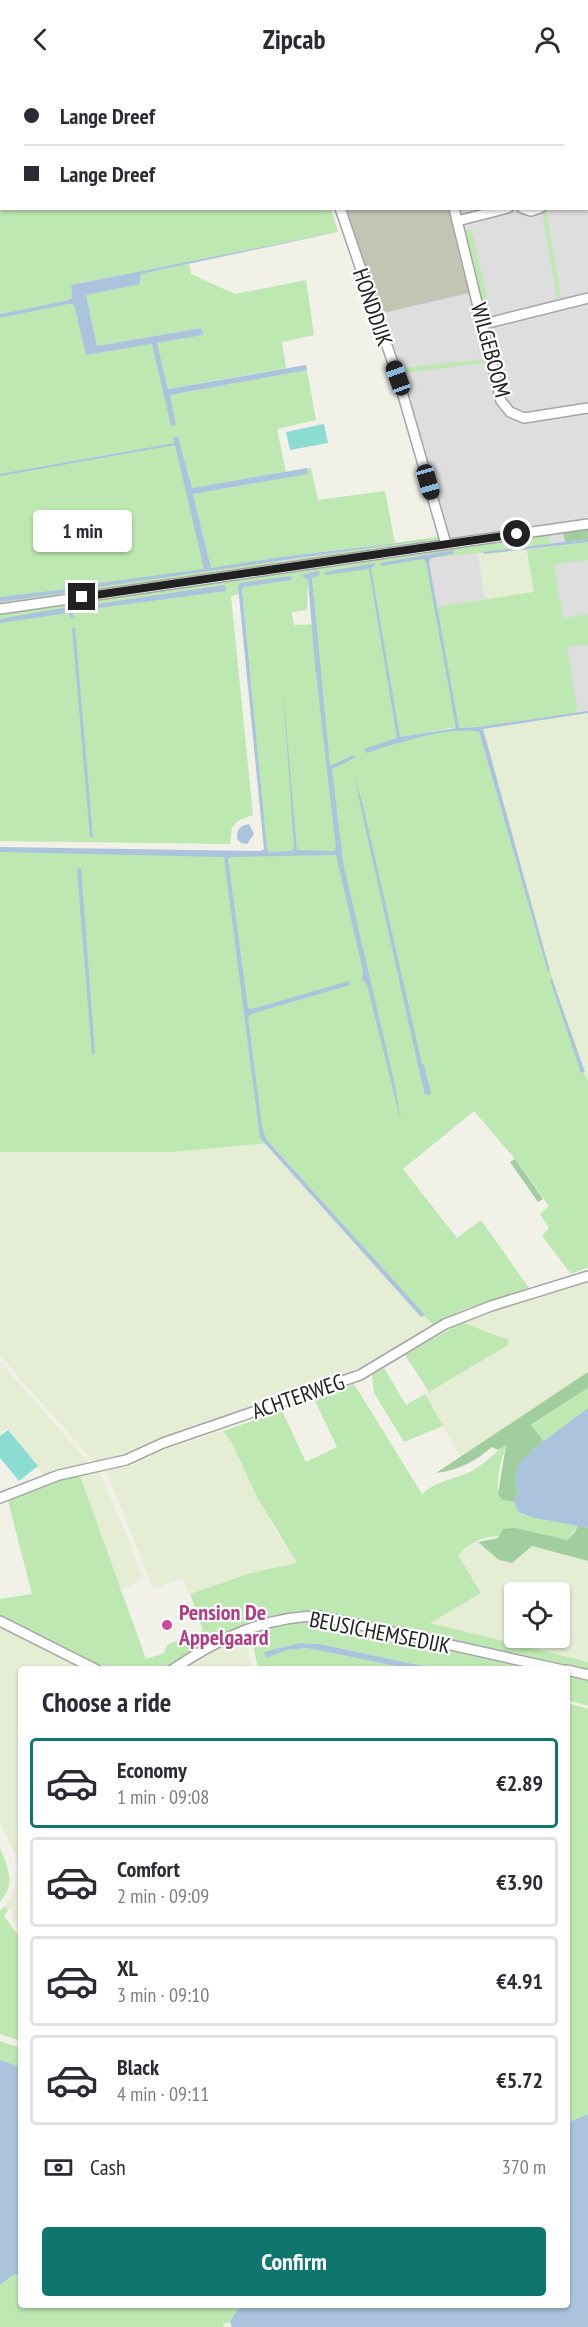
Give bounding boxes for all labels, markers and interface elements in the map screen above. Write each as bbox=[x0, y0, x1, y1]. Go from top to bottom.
text: Zipcab bbox=[263, 22, 325, 56]
icon: back bbox=[24, 23, 57, 56]
icon: person bbox=[531, 23, 564, 56]
text: Lange Dreef bbox=[60, 102, 155, 130]
text: Lange Dreef bbox=[60, 160, 155, 188]
street label: HONDDIJK bbox=[347, 265, 399, 350]
street label: WILGEBOOM bbox=[465, 300, 517, 400]
car bbox=[383, 358, 413, 398]
car bbox=[414, 462, 442, 502]
callout: 1 min bbox=[32, 510, 132, 552]
text: 1 min bbox=[62, 518, 103, 544]
route start bbox=[503, 520, 530, 547]
route end bbox=[68, 583, 95, 610]
street label: ACHTERWEG bbox=[248, 1367, 348, 1425]
map controls bbox=[504, 1582, 570, 1648]
button: locate bbox=[504, 1582, 570, 1648]
place label: Pension De Appelgaard bbox=[178, 1598, 269, 1651]
street label: BEUSICHEMSEDIJK bbox=[307, 1605, 453, 1659]
marker: Pension De Appelgaard bbox=[160, 1618, 174, 1632]
text: Choose a ride bbox=[42, 1685, 171, 1719]
icon: car bbox=[45, 1756, 99, 1810]
text: Economy bbox=[117, 1756, 187, 1784]
text: €2.89 bbox=[496, 1769, 543, 1797]
text: 1 min · 09:08 bbox=[117, 1784, 209, 1810]
icon: car bbox=[45, 1855, 99, 1909]
text: Comfort bbox=[117, 1855, 180, 1883]
text: €3.90 bbox=[496, 1868, 543, 1896]
text: 2 min · 09:09 bbox=[117, 1883, 209, 1909]
icon: car bbox=[45, 1954, 99, 2008]
text: XL bbox=[117, 1954, 138, 1982]
text: €4.91 bbox=[496, 1967, 543, 1995]
text: 3 min · 09:10 bbox=[117, 1982, 209, 2008]
icon: car bbox=[45, 2053, 99, 2107]
text: Black bbox=[117, 2053, 159, 2081]
text: €5.72 bbox=[496, 2066, 543, 2094]
text: 4 min · 09:11 bbox=[117, 2081, 209, 2107]
icon: cash bbox=[42, 2151, 75, 2184]
text: Cash bbox=[90, 2153, 126, 2181]
text: 370 m bbox=[502, 2154, 546, 2180]
button: Confirm bbox=[42, 2227, 546, 2296]

